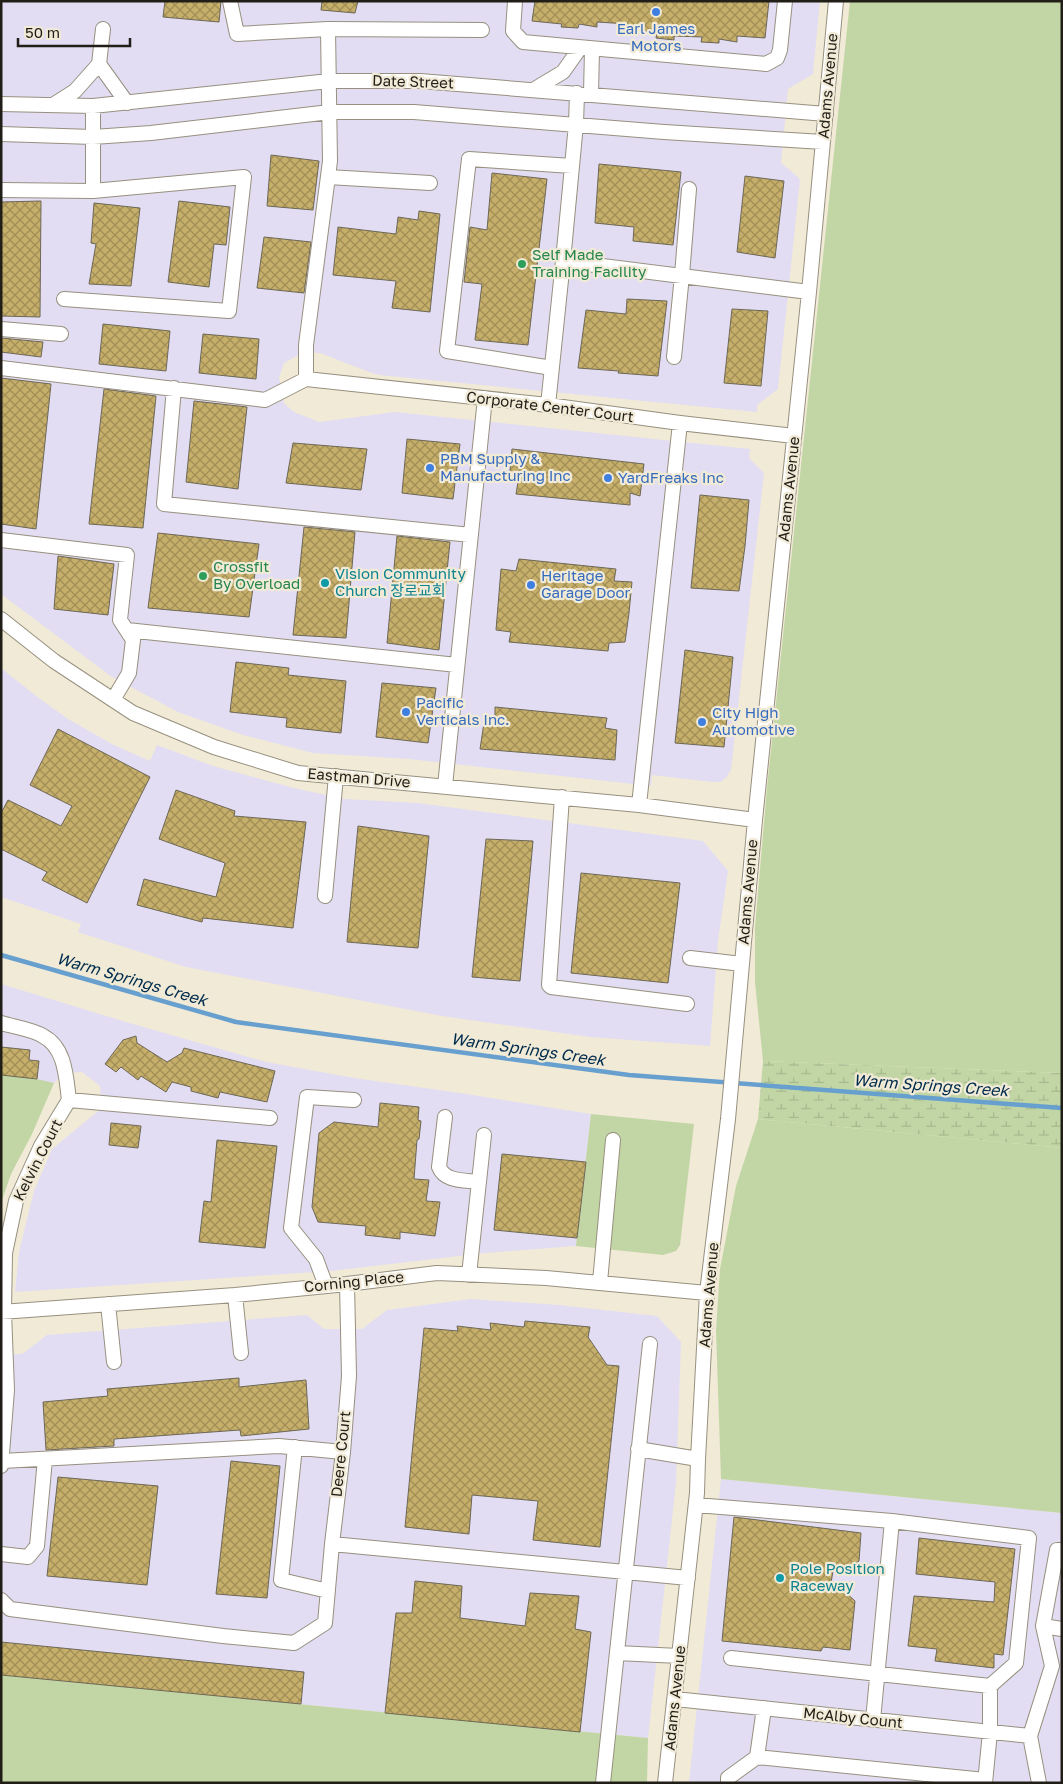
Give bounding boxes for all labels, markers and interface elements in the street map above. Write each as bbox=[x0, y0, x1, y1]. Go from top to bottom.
marker: Earl James Motors bbox=[650, 6, 662, 18]
scale bar bbox=[18, 15, 130, 47]
place label: Earl James Motors bbox=[617, 19, 695, 54]
text: 50 m bbox=[25, 23, 60, 41]
street label: Adams Avenue bbox=[813, 32, 841, 139]
street label: Date Street bbox=[372, 71, 454, 91]
place label: Self Made Training Facility bbox=[532, 245, 647, 280]
marker: Self Made Training Facility bbox=[516, 258, 528, 270]
street label: Corporate Center Court bbox=[465, 387, 635, 425]
street label: Adams Avenue bbox=[774, 435, 803, 542]
place label: PBM Supply & Manufacturing Inc bbox=[440, 449, 571, 484]
marker: PBM Supply & Manufacturing Inc bbox=[424, 462, 436, 474]
place label: YardFreaks Inc bbox=[618, 468, 724, 486]
marker: YardFreaks Inc bbox=[602, 472, 614, 484]
place label: Crossfit By Overload bbox=[213, 557, 300, 592]
place label: Vision Community Church 장로교회 bbox=[335, 564, 466, 599]
place label: Heritage Garage Door bbox=[541, 566, 630, 601]
marker: Crossfit By Overload bbox=[197, 570, 209, 582]
marker: Vision Community Church 장로교회 bbox=[319, 577, 331, 589]
marker: Heritage Garage Door bbox=[525, 579, 537, 591]
place label: Pacific Verticals Inc. bbox=[416, 693, 509, 728]
place label: City High Automotive bbox=[712, 703, 795, 738]
marker: Pacific Verticals Inc. bbox=[400, 706, 412, 718]
marker: City High Automotive bbox=[696, 716, 708, 728]
street label: Eastman Drive bbox=[307, 764, 412, 790]
street label: Adams Avenue bbox=[733, 838, 761, 945]
water label: Warm Springs Creek bbox=[55, 948, 211, 1011]
water label: Warm Springs Creek bbox=[450, 1028, 608, 1070]
water label: Warm Springs Creek bbox=[853, 1070, 1011, 1101]
street label: Kelvin Court bbox=[9, 1116, 65, 1203]
street label: Adams Avenue bbox=[694, 1241, 722, 1348]
street label: Corning Place bbox=[303, 1267, 405, 1295]
street label: Deere Court bbox=[327, 1410, 353, 1498]
place label: Pole Position Raceway bbox=[790, 1559, 885, 1594]
marker: Pole Position Raceway bbox=[774, 1572, 786, 1584]
street label: Adams Avenue bbox=[660, 1644, 689, 1751]
street label: McAlby Count bbox=[802, 1703, 904, 1731]

